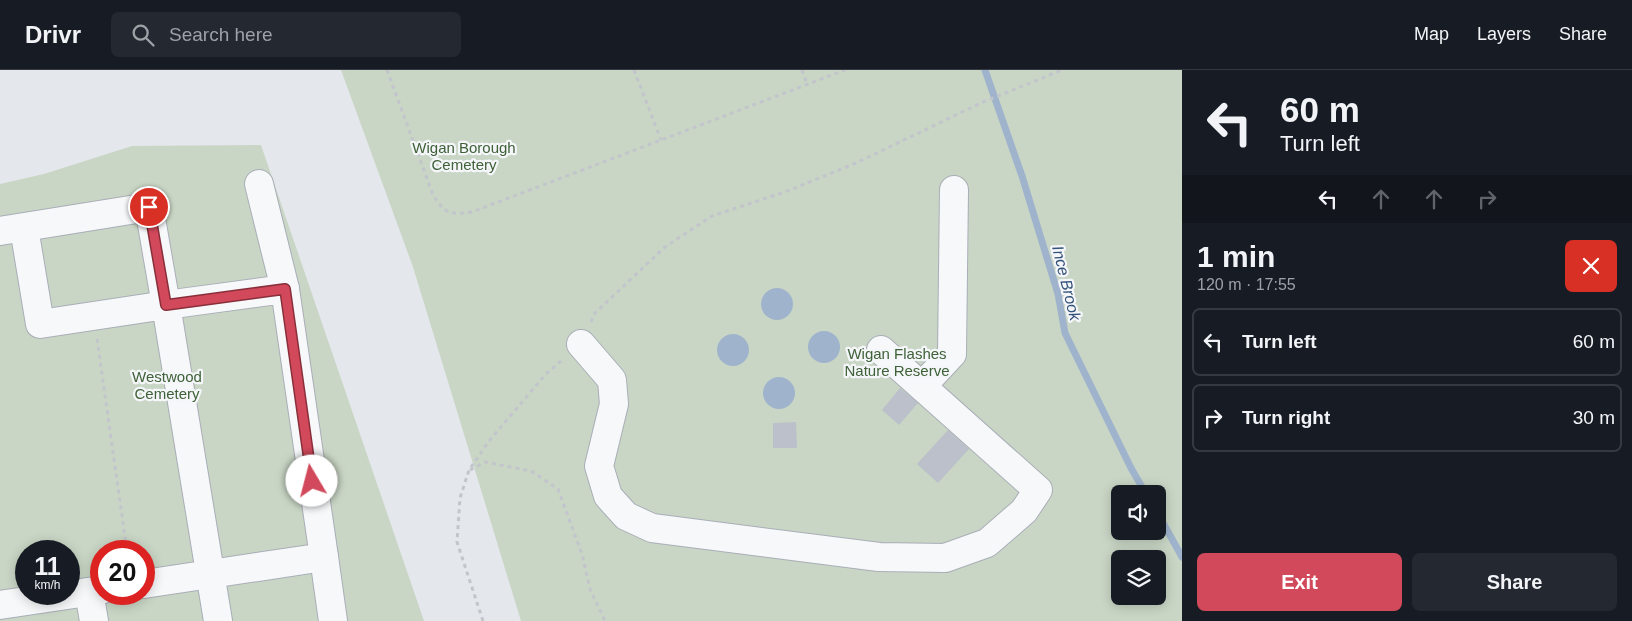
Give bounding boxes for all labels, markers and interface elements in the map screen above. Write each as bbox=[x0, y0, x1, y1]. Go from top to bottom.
search box bbox=[111, 12, 461, 57]
text: Drivr bbox=[25, 21, 81, 48]
icon: search bbox=[129, 21, 157, 49]
text: Search here bbox=[169, 24, 273, 45]
text: Map bbox=[1414, 24, 1449, 44]
text: Layers bbox=[1477, 24, 1531, 44]
text: Share bbox=[1559, 24, 1607, 44]
icon: left bbox=[1197, 90, 1262, 155]
text: 60 m bbox=[1280, 90, 1360, 129]
text: Turn left bbox=[1280, 131, 1360, 156]
park label: Wigan Borough Cemetery bbox=[412, 139, 516, 173]
icon: left bbox=[1314, 185, 1342, 213]
icon: ahead bbox=[1367, 185, 1395, 213]
icon: ahead bbox=[1420, 185, 1448, 213]
icon: right bbox=[1473, 185, 1501, 213]
pin bbox=[128, 186, 170, 228]
icon: arrive bbox=[135, 193, 163, 221]
text: 1 min bbox=[1197, 240, 1275, 273]
button: close bbox=[1565, 240, 1617, 292]
water label: Ince Brook bbox=[1049, 244, 1084, 323]
text: 120 m · 17:55 bbox=[1197, 276, 1296, 293]
icon: left bbox=[1199, 328, 1227, 356]
text: Turn left bbox=[1242, 331, 1317, 352]
text: 60 m bbox=[1573, 331, 1615, 352]
park label: Wigan Flashes Nature Reserve bbox=[844, 345, 950, 379]
park label: Westwood Cemetery bbox=[132, 368, 202, 402]
icon: right bbox=[1199, 404, 1227, 432]
text: Turn right bbox=[1242, 407, 1330, 428]
text: 30 m bbox=[1573, 407, 1615, 428]
position arrow bbox=[285, 454, 337, 506]
map controls bbox=[1111, 485, 1166, 605]
button: sound bbox=[1111, 485, 1166, 540]
speed limit sign: 20 bbox=[90, 540, 155, 605]
button: layers bbox=[1111, 550, 1166, 605]
text: 11 bbox=[34, 552, 61, 580]
button: Exit bbox=[1197, 553, 1402, 611]
button: Share bbox=[1412, 553, 1617, 611]
text: km/h bbox=[34, 578, 61, 592]

